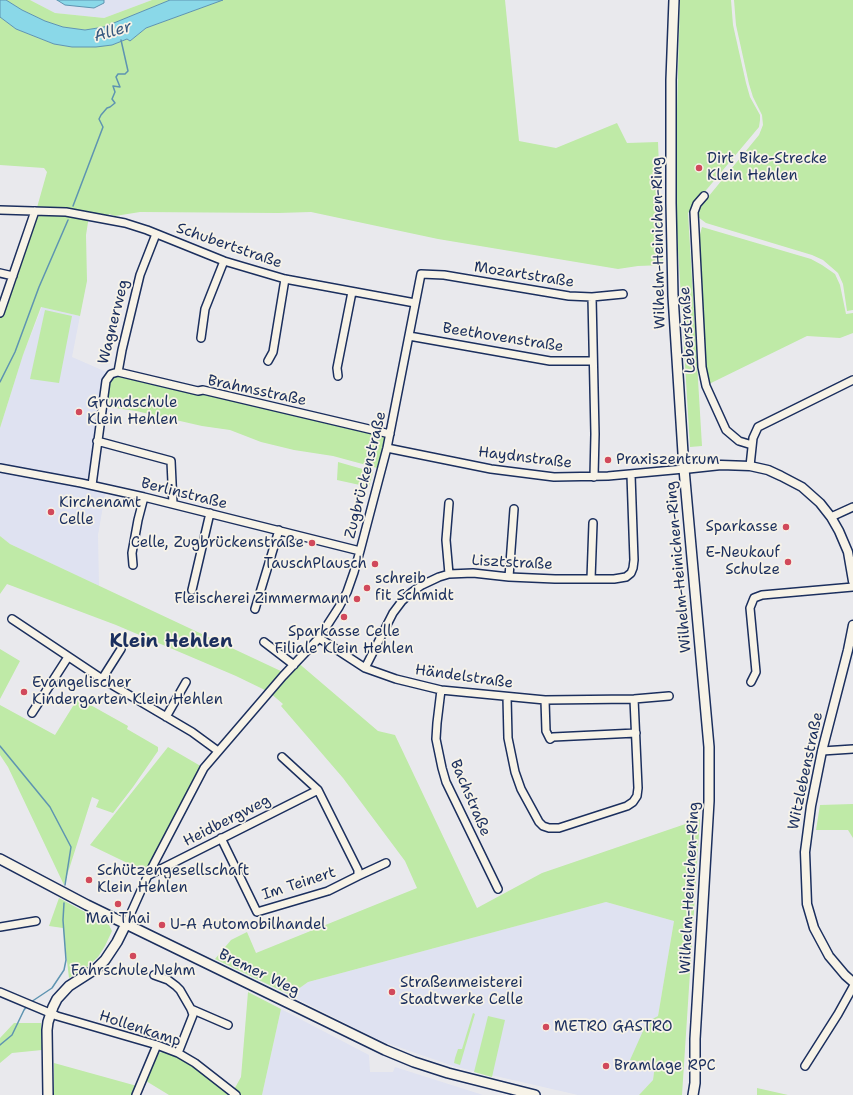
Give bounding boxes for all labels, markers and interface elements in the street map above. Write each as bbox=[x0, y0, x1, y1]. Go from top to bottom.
water label: Aller bbox=[92, 18, 134, 46]
place label: Dirt Bike-Strecke Klein Hehlen bbox=[707, 150, 827, 185]
street label: Wilhelm-Heinichen-Ring bbox=[648, 157, 670, 329]
marker: Dirt Bike-Strecke Klein Hehlen bbox=[694, 163, 704, 173]
street label: Schubertstraße bbox=[174, 220, 284, 272]
street label: Mozartstraße bbox=[473, 258, 575, 292]
street label: Wagnerweg bbox=[95, 278, 133, 366]
street label: Leberstraße bbox=[676, 286, 700, 374]
street label: Beethovenstraße bbox=[441, 320, 565, 356]
street label: Brahmsstraße bbox=[206, 372, 308, 410]
place label: Grundschule Klein Hehlen bbox=[87, 394, 178, 429]
marker: Grundschule Klein Hehlen bbox=[74, 407, 84, 417]
street label: Zugbrückenstraße bbox=[342, 410, 390, 540]
street label: Haydnstraße bbox=[477, 443, 573, 473]
place label: Praxiszentrum bbox=[616, 451, 719, 469]
marker: Praxiszentrum bbox=[603, 455, 613, 465]
street label: Berlinstraße bbox=[139, 475, 229, 513]
street label: Wilhelm-Heinichen-Ring bbox=[663, 480, 695, 654]
place label: Kirchenamt Celle bbox=[59, 494, 141, 529]
marker: Kirchenamt Celle bbox=[46, 507, 56, 517]
place label: Sparkasse bbox=[706, 518, 778, 536]
marker: Sparkasse bbox=[781, 522, 791, 532]
place label: Celle, Zugbrückenstraße bbox=[131, 534, 304, 552]
marker: Celle, Zugbrückenstraße bbox=[307, 538, 317, 548]
place label: E-Neukauf Schulze bbox=[706, 544, 780, 579]
street label: Lisztstraße bbox=[471, 552, 553, 574]
place label: TauschPlausch bbox=[264, 555, 367, 573]
marker: E-Neukauf Schulze bbox=[783, 557, 793, 567]
marker: TauschPlausch bbox=[370, 559, 380, 569]
place label: schreib fit Schmidt bbox=[375, 570, 454, 605]
marker: schreib fit Schmidt bbox=[362, 583, 372, 593]
place label: Fleischerei Zimmermann bbox=[174, 590, 349, 608]
marker: Fleischerei Zimmermann bbox=[352, 594, 362, 604]
marker: Sparkasse Celle Filiale Klein Hehlen bbox=[339, 612, 349, 622]
place label: Sparkasse Celle Filiale Klein Hehlen bbox=[275, 623, 413, 658]
district label: Klein Hehlen bbox=[109, 631, 233, 653]
street label: Händelstraße bbox=[414, 661, 514, 693]
place label: Evangelischer Kindergarten Klein Hehlen bbox=[32, 674, 223, 709]
marker: Evangelischer Kindergarten Klein Hehlen bbox=[19, 687, 29, 697]
street label: Witzlebenstraße bbox=[785, 711, 827, 831]
street label: Bachstraße bbox=[446, 757, 494, 839]
street label: Heidbergweg bbox=[180, 791, 274, 851]
street label: Wilhelm-Heinichen-Ring bbox=[676, 801, 704, 975]
place label: Schützengesellschaft Klein Hehlen bbox=[97, 862, 249, 897]
street label: Im Teinert bbox=[260, 864, 338, 904]
marker: Schützengesellschaft Klein Hehlen bbox=[84, 875, 94, 885]
marker: Mai Thai bbox=[113, 899, 123, 909]
place label: Mai Thai bbox=[86, 910, 150, 928]
place label: U-A Automobilhandel bbox=[170, 916, 326, 934]
marker: U-A Automobilhandel bbox=[157, 920, 167, 930]
street label: Bremer Weg bbox=[216, 946, 302, 1000]
marker: Fahrschule Nehm bbox=[128, 951, 138, 961]
place label: Fahrschule Nehm bbox=[71, 962, 195, 980]
place label: Straßenmeisterei Stadtwerke Celle bbox=[400, 974, 523, 1009]
marker: Straßenmeisterei Stadtwerke Celle bbox=[387, 987, 397, 997]
street label: Hollenkamp bbox=[97, 1007, 183, 1051]
place label: METRO GASTRO bbox=[554, 1018, 673, 1036]
marker: METRO GASTRO bbox=[541, 1022, 551, 1032]
place label: Bramlage RPC bbox=[614, 1057, 716, 1075]
marker: Bramlage RPC bbox=[601, 1061, 611, 1071]

